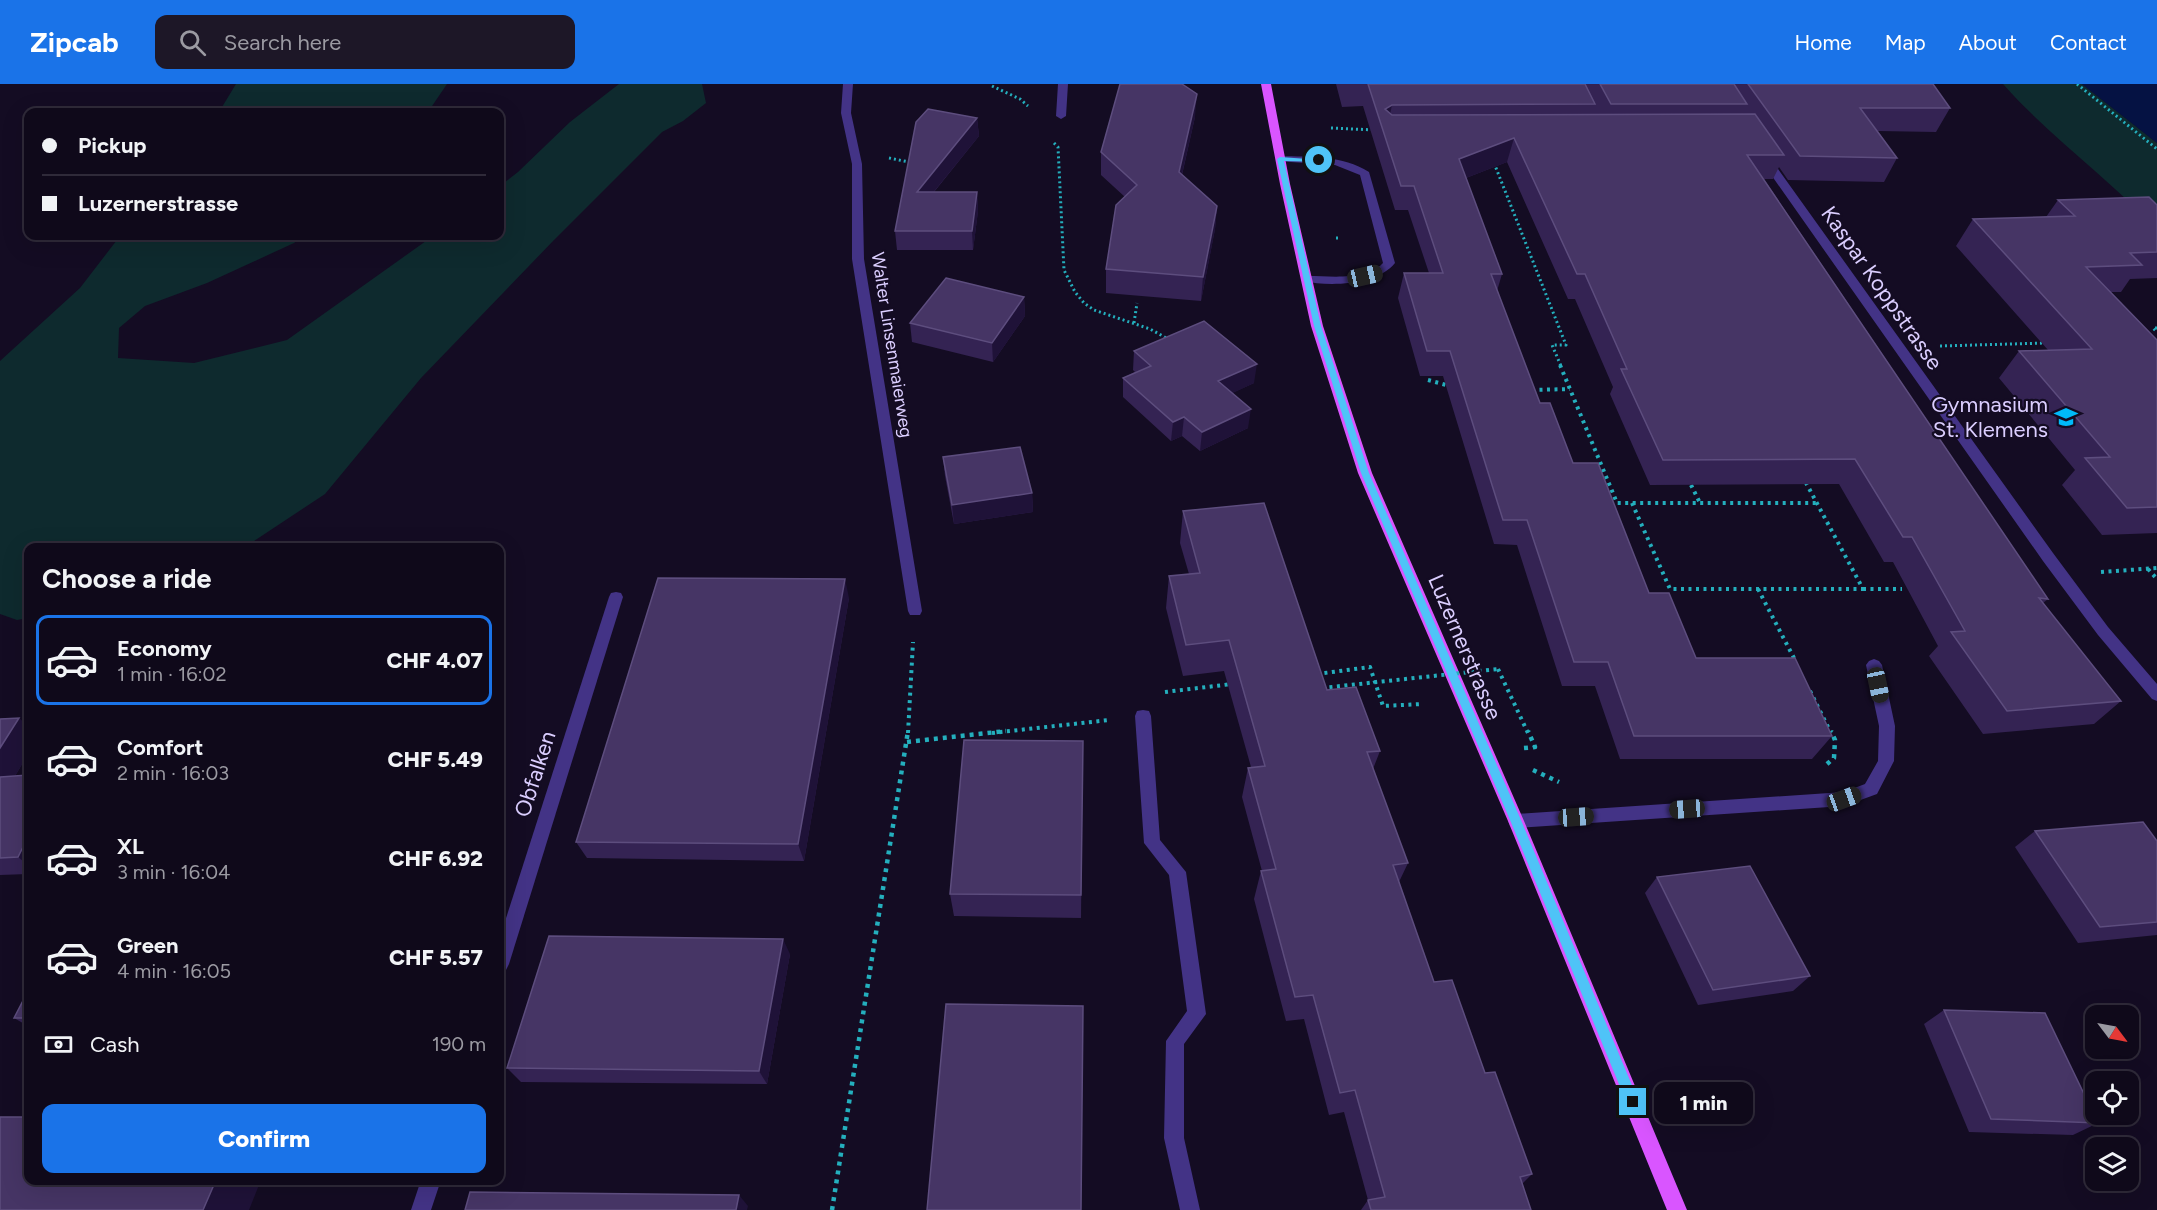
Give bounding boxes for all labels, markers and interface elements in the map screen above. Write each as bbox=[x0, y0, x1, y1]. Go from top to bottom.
search box bbox=[155, 15, 575, 69]
text: Zipcab bbox=[30, 25, 119, 59]
icon: search bbox=[176, 26, 209, 59]
text: Search here bbox=[224, 29, 341, 56]
text: Home bbox=[1795, 30, 1852, 55]
text: Map bbox=[1885, 30, 1926, 55]
text: About bbox=[1959, 30, 2017, 55]
text: Contact bbox=[2050, 30, 2127, 55]
text: Pickup bbox=[78, 132, 147, 159]
route start bbox=[1305, 146, 1332, 173]
text: Luzernerstrasse bbox=[78, 190, 238, 217]
street label: Kaspar Koppstrasse bbox=[1815, 201, 1949, 375]
street label: Walter Linsenmaierweg bbox=[866, 251, 918, 439]
car bbox=[1345, 263, 1385, 289]
place label: Gymnasium St. Klemens bbox=[1931, 391, 2048, 443]
school or university icon: Gymnasium St. Klemens bbox=[2053, 404, 2079, 430]
text: Choose a ride bbox=[42, 562, 211, 595]
street label: Luzernerstrasse bbox=[1422, 570, 1508, 724]
icon: car bbox=[45, 633, 99, 687]
text: Economy bbox=[117, 635, 212, 662]
text: CHF 4.07 bbox=[386, 647, 483, 674]
text: 1 min · 16:02 bbox=[117, 662, 227, 686]
car bbox=[1865, 666, 1891, 704]
street label: Obfalken bbox=[508, 728, 562, 820]
icon: car bbox=[45, 732, 99, 786]
text: Comfort bbox=[117, 734, 203, 761]
text: CHF 5.49 bbox=[387, 746, 483, 773]
text: 2 min · 16:03 bbox=[117, 761, 229, 785]
car bbox=[1824, 784, 1864, 814]
car bbox=[1668, 799, 1706, 819]
car bbox=[1557, 807, 1595, 827]
icon: car bbox=[45, 831, 99, 885]
text: XL bbox=[117, 833, 144, 860]
text: CHF 6.92 bbox=[388, 845, 483, 872]
text: 3 min · 16:04 bbox=[117, 860, 230, 884]
icon: car bbox=[45, 930, 99, 984]
text: Green bbox=[117, 932, 179, 959]
text: CHF 5.57 bbox=[389, 944, 483, 971]
text: 4 min · 16:05 bbox=[117, 959, 231, 983]
north arrow bbox=[2085, 1005, 2139, 1059]
map controls bbox=[2085, 1005, 2139, 1191]
icon: cash bbox=[42, 1028, 75, 1061]
text: Cash bbox=[90, 1031, 140, 1058]
text: 190 m bbox=[432, 1032, 486, 1056]
button: locate bbox=[2085, 1071, 2139, 1125]
callout: 1 min bbox=[1654, 1081, 1753, 1123]
route end bbox=[1619, 1088, 1646, 1115]
text: 1 min bbox=[1680, 1091, 1727, 1115]
button: Confirm bbox=[42, 1104, 486, 1173]
button: layers bbox=[2085, 1137, 2139, 1191]

